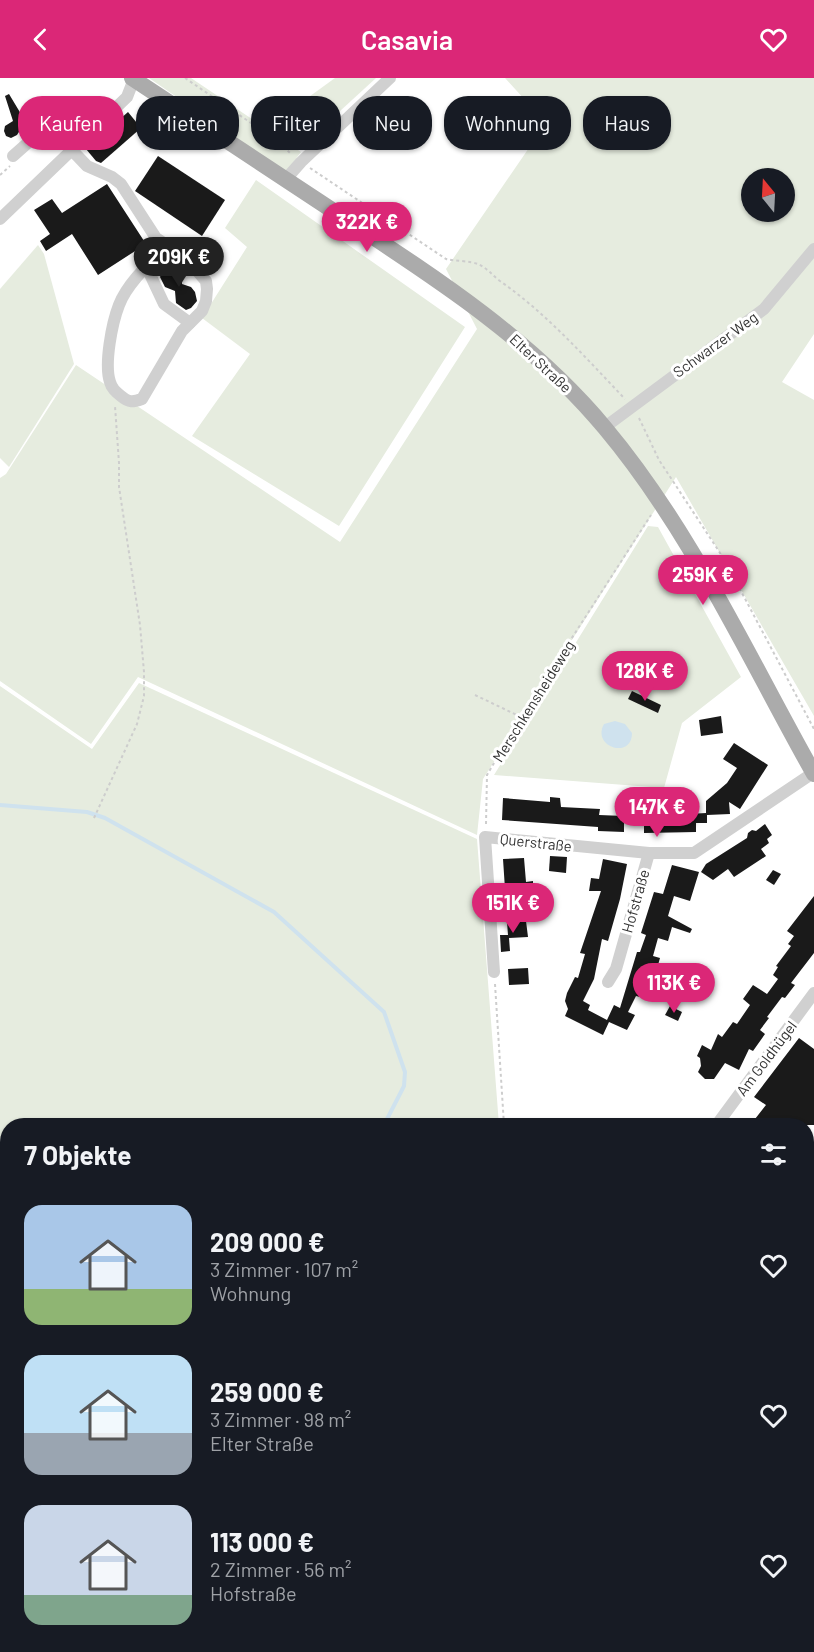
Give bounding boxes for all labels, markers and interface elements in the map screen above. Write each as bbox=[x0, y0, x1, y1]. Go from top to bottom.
icon: back bbox=[24, 23, 57, 56]
text: Casavia bbox=[361, 23, 453, 55]
icon: heart bbox=[757, 23, 790, 56]
chip: Kaufen bbox=[18, 96, 124, 150]
chip: Mieten bbox=[136, 96, 239, 150]
chip: Filter bbox=[251, 96, 341, 150]
chip: Neu bbox=[353, 96, 432, 150]
chip: Wohnung bbox=[444, 96, 571, 150]
chip: Haus bbox=[583, 96, 671, 150]
north arrow bbox=[741, 168, 795, 222]
map controls bbox=[741, 168, 795, 222]
pin: 322K € bbox=[318, 202, 416, 253]
text: 322K € bbox=[336, 209, 398, 233]
pin: 209K € bbox=[130, 237, 228, 288]
text: 209K € bbox=[148, 244, 210, 268]
street label: Schwarzer Weg bbox=[669, 307, 761, 381]
street label: Elter Straße bbox=[506, 330, 576, 396]
pin: 259K € bbox=[654, 555, 752, 606]
text: 259K € bbox=[672, 562, 734, 586]
street label: Merschkensheideweg bbox=[488, 637, 578, 765]
pin: 128K € bbox=[596, 651, 694, 702]
text: 128K € bbox=[616, 658, 674, 682]
pin: 147K € bbox=[608, 787, 706, 838]
text: 147K € bbox=[629, 794, 685, 818]
street label: Querstraße bbox=[499, 829, 573, 855]
street label: Hofstraße bbox=[617, 867, 653, 935]
pin: 151K € bbox=[464, 883, 562, 934]
text: 151K € bbox=[486, 890, 540, 914]
pin: 113K € bbox=[625, 963, 723, 1014]
text: 113K € bbox=[647, 970, 701, 994]
street label: Am Goldhügel bbox=[732, 1017, 800, 1099]
icon: filters bbox=[757, 1138, 790, 1171]
text: 7 Objekte bbox=[24, 1139, 132, 1170]
text: 209 000 € bbox=[210, 1226, 325, 1257]
icon: home bbox=[72, 1229, 144, 1301]
icon: heart bbox=[757, 1249, 790, 1282]
text: 3 Zimmer · 107 m² bbox=[210, 1257, 358, 1281]
text: Wohnung bbox=[210, 1281, 291, 1305]
text: 259 000 € bbox=[210, 1376, 324, 1407]
icon: home bbox=[72, 1379, 144, 1451]
icon: heart bbox=[757, 1399, 790, 1432]
text: 3 Zimmer · 98 m² bbox=[210, 1407, 351, 1431]
text: Elter Straße bbox=[210, 1431, 314, 1455]
text: 113 000 € bbox=[210, 1526, 314, 1557]
icon: home bbox=[72, 1529, 144, 1601]
icon: heart bbox=[757, 1549, 790, 1582]
text: 2 Zimmer · 56 m² bbox=[210, 1557, 352, 1581]
text: Hofstraße bbox=[210, 1581, 297, 1605]

